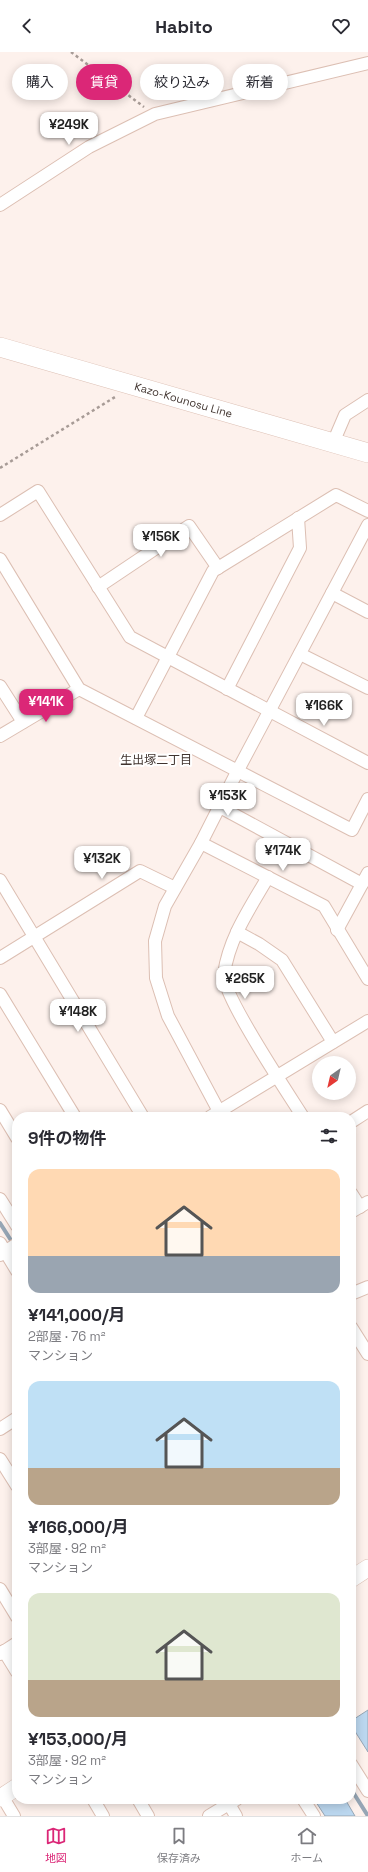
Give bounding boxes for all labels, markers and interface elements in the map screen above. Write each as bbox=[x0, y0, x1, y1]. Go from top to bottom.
icon: back bbox=[16, 15, 38, 37]
text: Habito bbox=[155, 15, 213, 38]
icon: heart bbox=[330, 15, 352, 37]
chip: 購入 bbox=[12, 64, 68, 100]
chip: 賃貸 bbox=[76, 64, 132, 100]
chip: 絞り込み bbox=[140, 64, 224, 100]
chip: 新着 bbox=[232, 64, 288, 100]
pin: ¥249K bbox=[41, 112, 97, 146]
text: ¥249K bbox=[49, 116, 89, 133]
street label: Kazo-Kounosu Line bbox=[133, 379, 234, 421]
pin: ¥156K bbox=[133, 524, 189, 558]
text: ¥156K bbox=[142, 528, 180, 545]
pin: ¥141K bbox=[18, 689, 74, 723]
text: ¥141K bbox=[28, 693, 64, 710]
pin: ¥166K bbox=[296, 693, 352, 727]
text: ¥166K bbox=[305, 697, 343, 714]
district label: 生出塚二丁目 bbox=[120, 752, 192, 768]
pin: ¥153K bbox=[200, 783, 256, 817]
text: ¥153K bbox=[209, 787, 247, 804]
pin: ¥174K bbox=[255, 838, 311, 872]
text: ¥174K bbox=[265, 842, 301, 859]
pin: ¥132K bbox=[74, 846, 130, 880]
text: ¥132K bbox=[83, 850, 121, 867]
pin: ¥265K bbox=[217, 966, 273, 1000]
text: ¥265K bbox=[225, 970, 265, 987]
pin: ¥148K bbox=[50, 999, 106, 1033]
text: ¥148K bbox=[59, 1003, 97, 1020]
north arrow bbox=[312, 1056, 356, 1100]
map controls bbox=[312, 1056, 356, 1100]
icon: filters bbox=[318, 1125, 340, 1147]
text: 9件の物件 bbox=[28, 1127, 107, 1149]
icon: home bbox=[148, 1195, 220, 1267]
text: ¥141,000/月 bbox=[28, 1304, 126, 1326]
text: 2部屋 · 76 m² bbox=[28, 1328, 105, 1345]
text: マンション bbox=[28, 1347, 93, 1364]
icon: home bbox=[148, 1407, 220, 1479]
text: ¥166,000/月 bbox=[28, 1516, 129, 1538]
text: 3部屋 · 92 m² bbox=[28, 1540, 106, 1557]
text: マンション bbox=[28, 1559, 93, 1576]
icon: home bbox=[148, 1619, 220, 1691]
text: ¥153,000/月 bbox=[28, 1728, 128, 1750]
text: 3部屋 · 92 m² bbox=[28, 1752, 106, 1769]
text: マンション bbox=[28, 1771, 93, 1788]
tab: 地図 bbox=[45, 1825, 67, 1865]
tab: 保存済み bbox=[157, 1825, 201, 1865]
tab: ホーム bbox=[290, 1825, 323, 1865]

